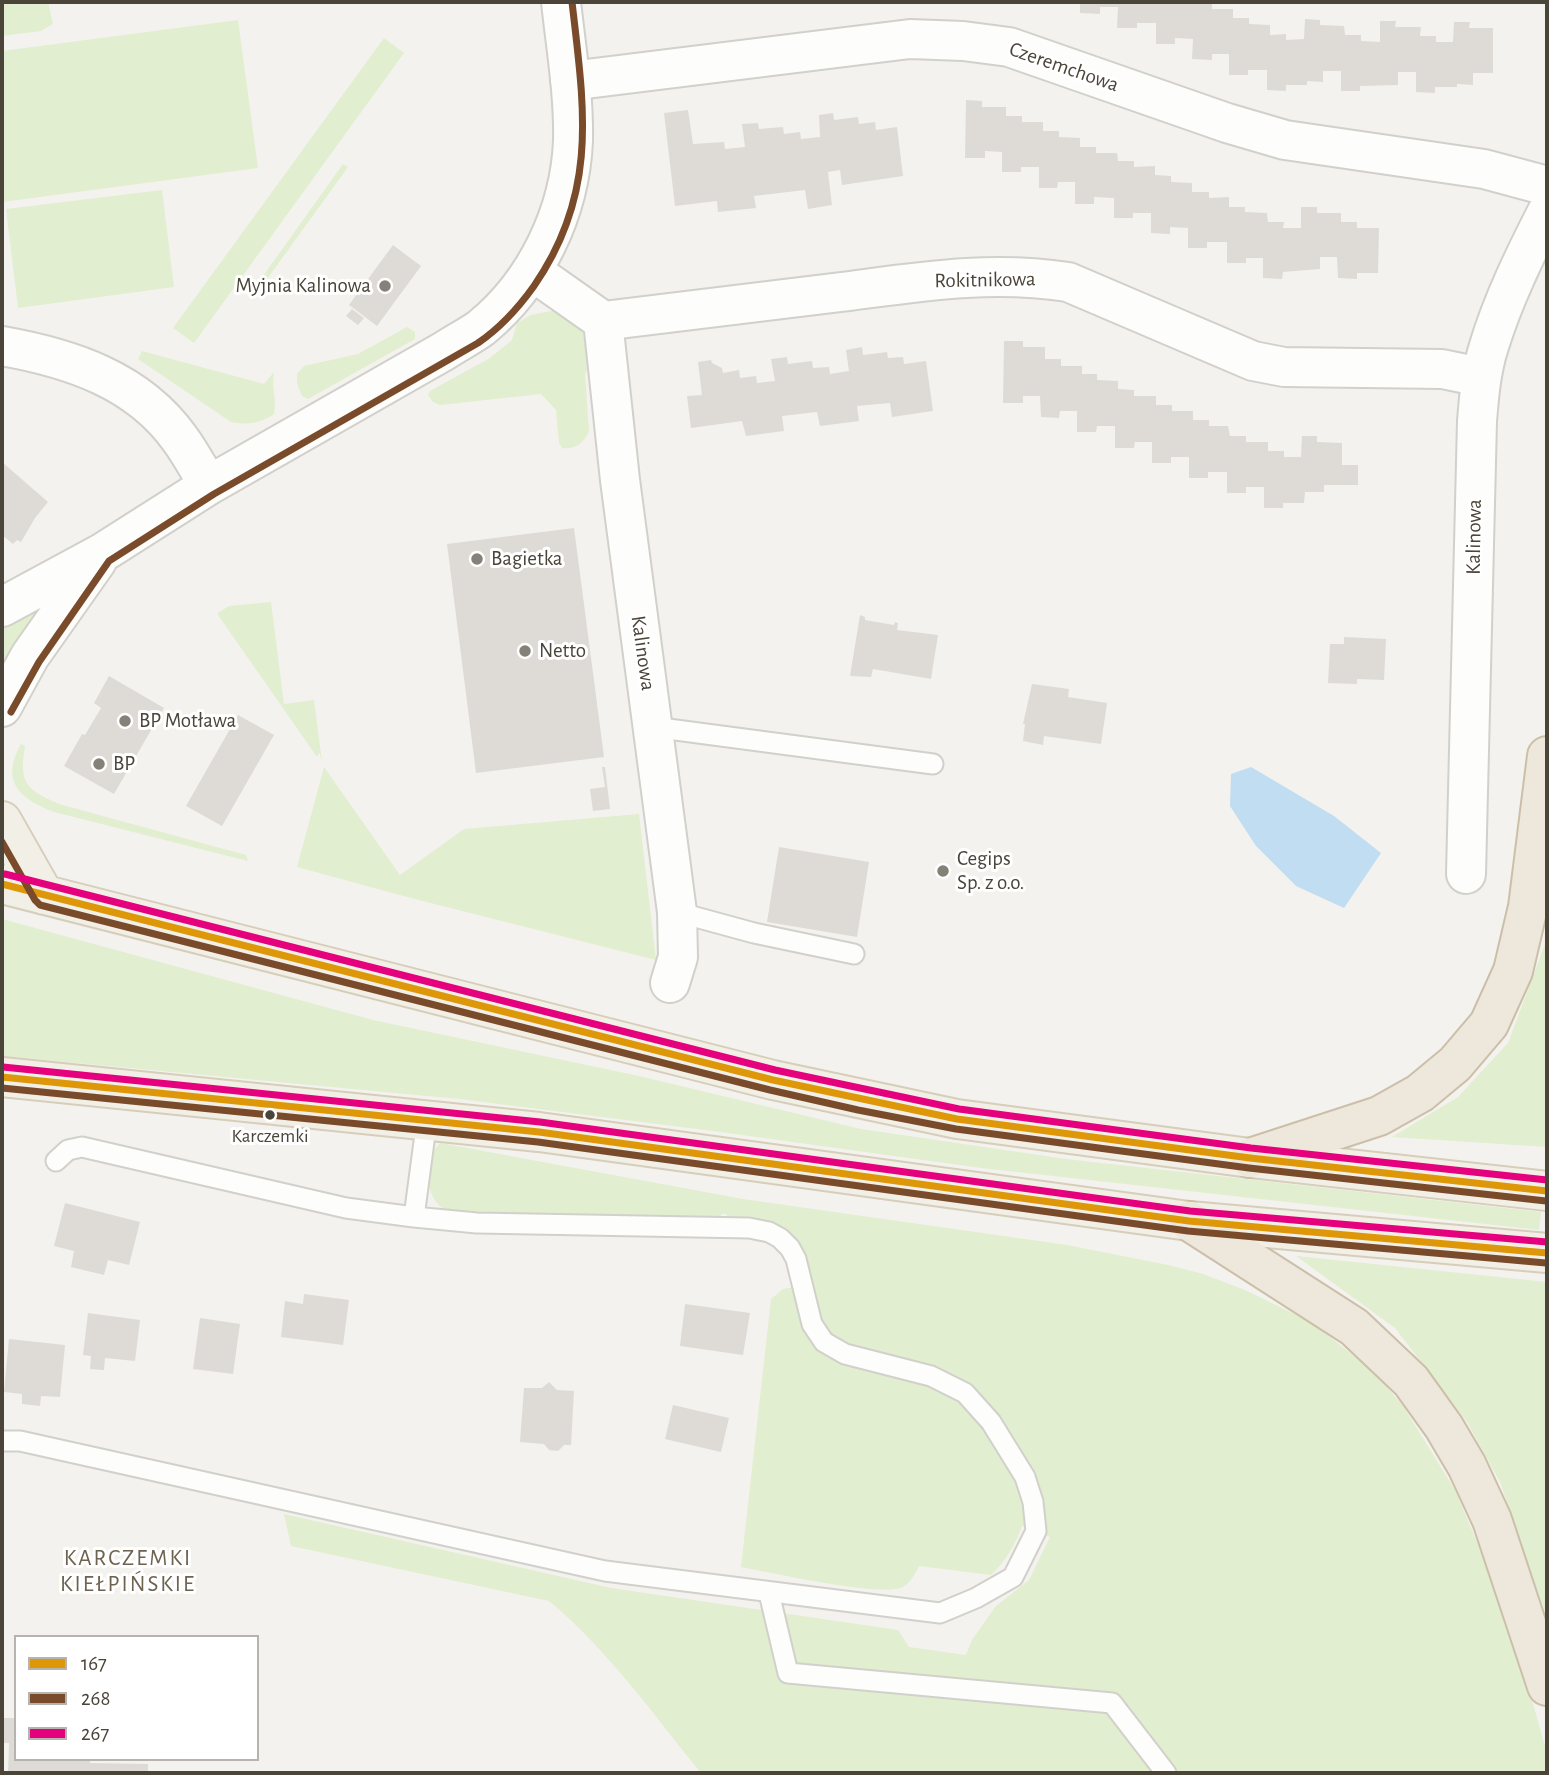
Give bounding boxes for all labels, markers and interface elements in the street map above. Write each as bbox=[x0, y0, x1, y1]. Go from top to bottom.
street label: Czeremchowa bbox=[1006, 36, 1122, 98]
street label: Rokitnikowa bbox=[934, 267, 1036, 293]
place label: Myjnia Kalinowa bbox=[236, 273, 371, 299]
marker: Myjnia Kalinowa bbox=[377, 278, 393, 294]
street label: Kalinowa bbox=[1461, 499, 1487, 575]
place label: Bagietka bbox=[491, 546, 563, 572]
marker: Bagietka bbox=[469, 551, 485, 567]
street label: Kalinowa bbox=[625, 614, 661, 692]
place label: Netto bbox=[539, 638, 586, 664]
marker: Netto bbox=[517, 643, 533, 659]
place label: BP Motława bbox=[139, 708, 236, 734]
marker: BP Motława bbox=[117, 713, 133, 729]
place label: BP bbox=[113, 751, 135, 777]
marker: BP bbox=[91, 756, 107, 772]
place label: Cegips Sp. z o.o. bbox=[957, 846, 1024, 896]
marker: Cegips Sp. z o.o. bbox=[935, 863, 951, 879]
marker: Karczemki bbox=[263, 1108, 277, 1122]
place label: Karczemki bbox=[231, 1125, 309, 1147]
district label: KARCZEMKI KIEŁPIŃSKIE bbox=[61, 1544, 195, 1598]
legend bbox=[14, 1635, 259, 1761]
text: 167 bbox=[81, 1653, 107, 1674]
text: 268 bbox=[81, 1688, 110, 1709]
text: 267 bbox=[81, 1723, 109, 1744]

